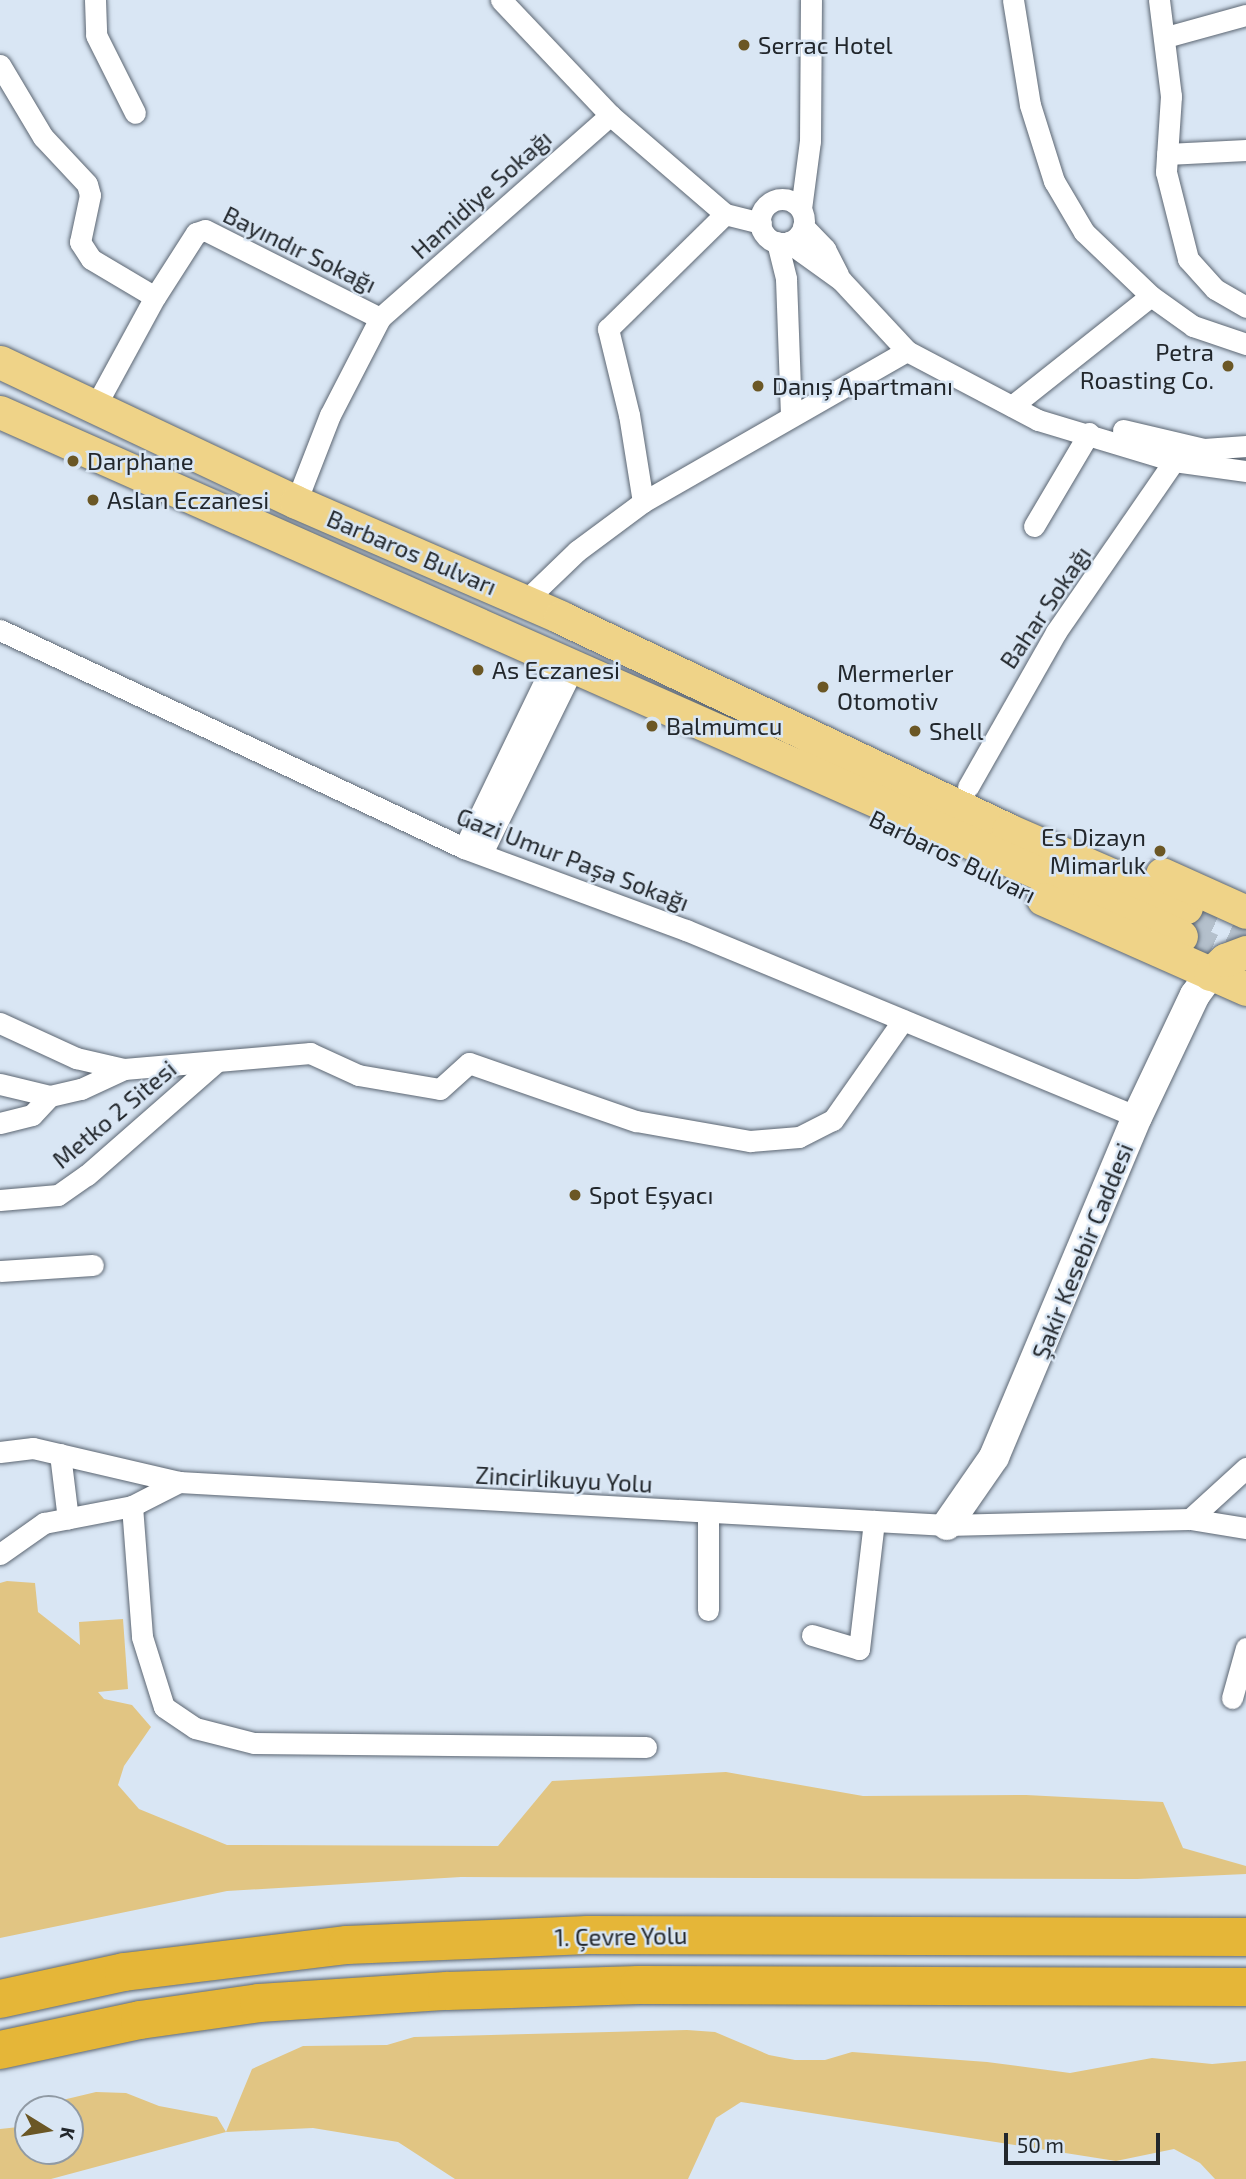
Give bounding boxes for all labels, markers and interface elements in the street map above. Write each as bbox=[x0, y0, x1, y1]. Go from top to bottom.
place label: Serrac Hotel bbox=[758, 31, 893, 59]
marker: Serrac Hotel bbox=[736, 37, 752, 53]
street label: Hamidiye Sokağı bbox=[405, 124, 557, 264]
street label: Bayındır Sokağı bbox=[219, 199, 381, 299]
place label: Petra Roasting Co. bbox=[1080, 338, 1214, 394]
marker: Petra Roasting Co. bbox=[1220, 358, 1236, 374]
place label: Danış Apartmanı bbox=[772, 372, 953, 400]
marker: Danış Apartmanı bbox=[750, 378, 766, 394]
place label: Darphane bbox=[87, 447, 194, 475]
marker: Darphane bbox=[65, 453, 81, 469]
place label: Aslan Eczanesi bbox=[107, 486, 269, 514]
marker: Aslan Eczanesi bbox=[85, 492, 101, 508]
street label: Barbaros Bulvarı bbox=[323, 503, 501, 601]
street label: Bahar Sokağı bbox=[993, 540, 1097, 674]
place label: As Eczanesi bbox=[492, 656, 620, 684]
place label: Mermerler Otomotiv bbox=[837, 659, 954, 715]
marker: As Eczanesi bbox=[470, 662, 486, 678]
marker: Mermerler Otomotiv bbox=[815, 679, 831, 695]
place label: Balmumcu bbox=[666, 712, 782, 740]
place label: Shell bbox=[929, 717, 984, 745]
marker: Balmumcu bbox=[644, 718, 660, 734]
marker: Shell bbox=[907, 723, 923, 739]
street label: Gazi Umur Paşa Sokağı bbox=[452, 801, 694, 917]
street label: Barbaros Bulvarı bbox=[865, 803, 1041, 909]
place label: Es Dizayn Mimarlık bbox=[1041, 823, 1146, 879]
marker: Es Dizayn Mimarlık bbox=[1152, 843, 1168, 859]
street label: Metko 2 Sitesi bbox=[46, 1054, 182, 1174]
street label: Şakir Kesebir Caddesi bbox=[1025, 1138, 1139, 1364]
place label: Spot Eşyacı bbox=[589, 1181, 714, 1209]
marker: Spot Eşyacı bbox=[567, 1187, 583, 1203]
street label: Zincirlikuyu Yolu bbox=[474, 1460, 654, 1498]
street label: 1. Çevre Yolu bbox=[554, 1920, 688, 1952]
north arrow bbox=[14, 2095, 84, 2165]
scale bar bbox=[1008, 2120, 1164, 2164]
text: K bbox=[56, 2126, 81, 2142]
text: 50 m bbox=[1017, 2132, 1064, 2157]

